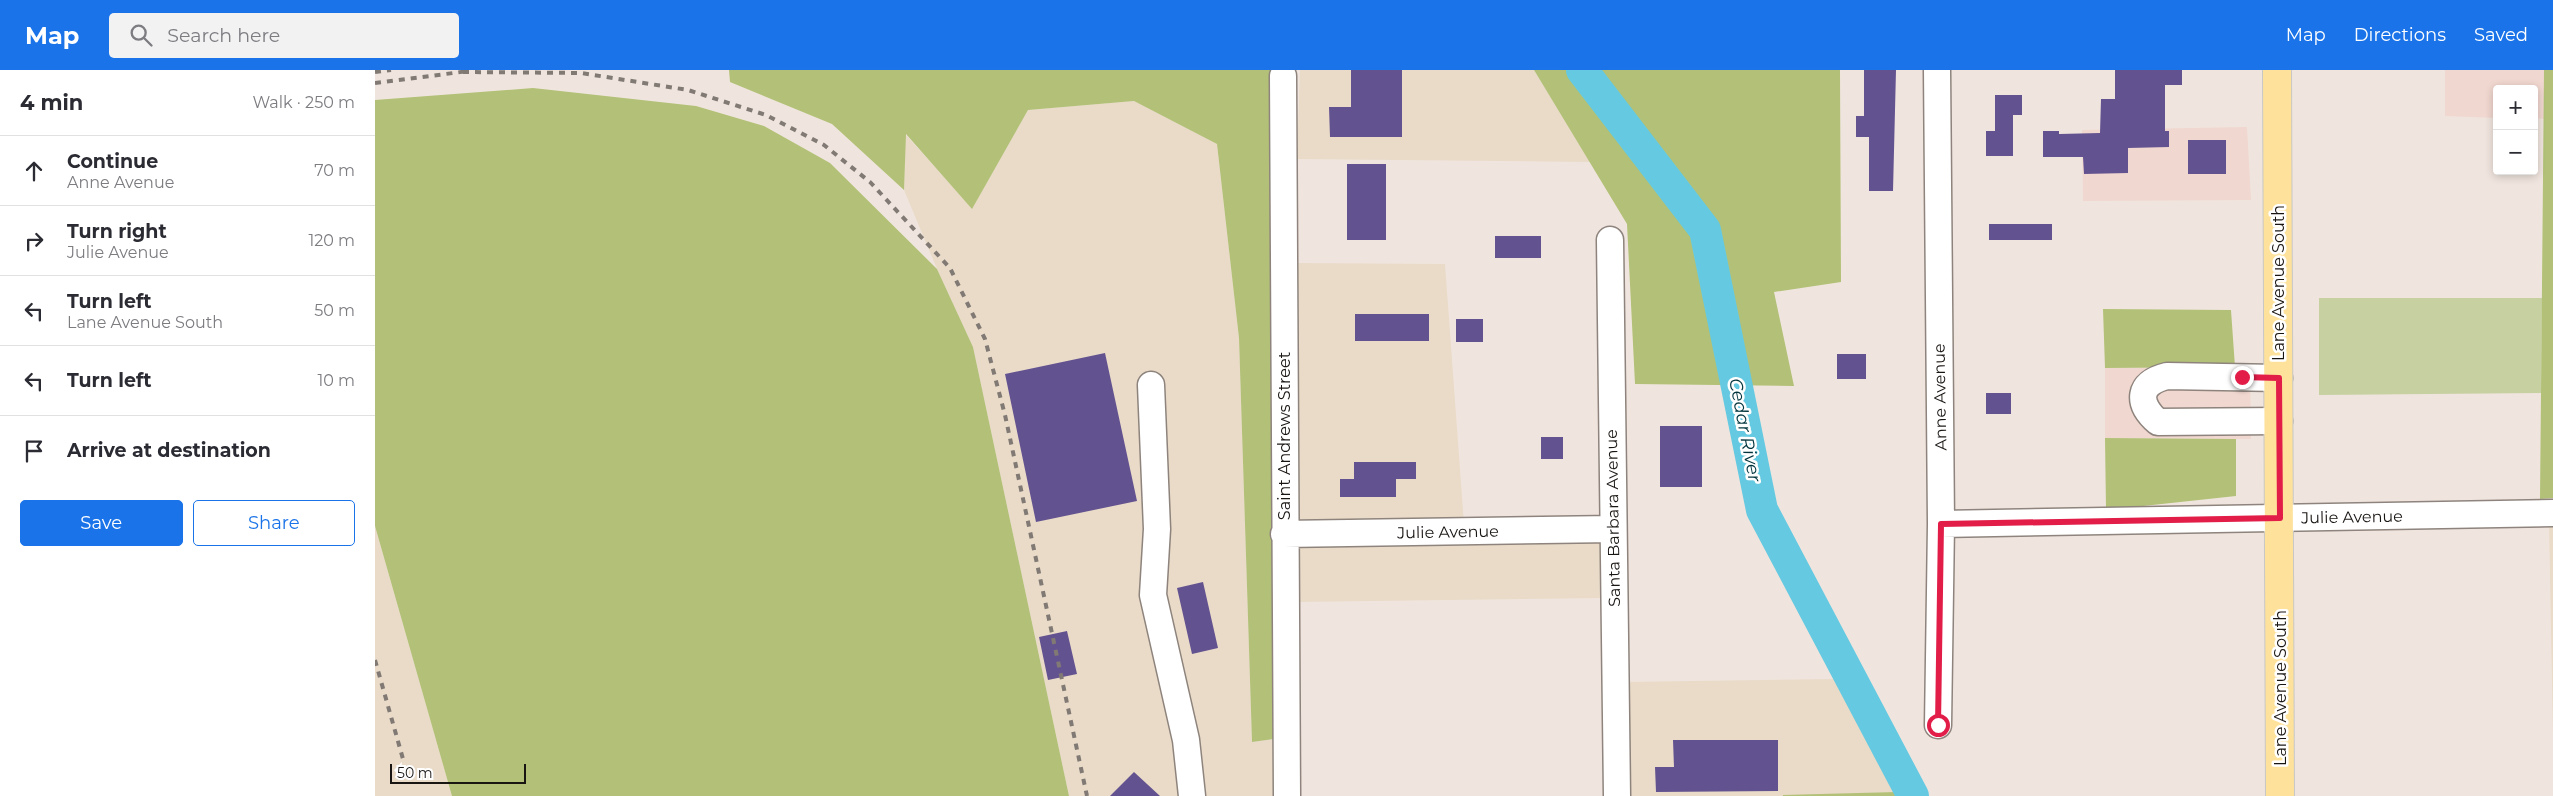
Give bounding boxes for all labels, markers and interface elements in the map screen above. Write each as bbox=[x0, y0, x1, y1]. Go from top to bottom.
search box bbox=[109, 13, 459, 58]
text: Map bbox=[25, 21, 79, 50]
icon: search bbox=[127, 21, 155, 49]
text: Search here bbox=[167, 24, 280, 47]
text: Map bbox=[2286, 24, 2326, 46]
text: Directions bbox=[2354, 24, 2446, 46]
text: Saved bbox=[2474, 24, 2528, 46]
map controls bbox=[2493, 85, 2538, 175]
button: + bbox=[2493, 85, 2538, 130]
text: 4 min bbox=[20, 90, 83, 115]
text: Walk · 250 m bbox=[252, 93, 355, 112]
button: − bbox=[2493, 130, 2538, 175]
text: Continue bbox=[67, 150, 158, 173]
icon: ahead bbox=[20, 157, 48, 185]
text: 70 m bbox=[314, 161, 355, 180]
text: Anne Avenue bbox=[67, 173, 174, 192]
street label: Lane Avenue South bbox=[2269, 205, 2288, 361]
text: Turn right bbox=[67, 220, 167, 243]
icon: right bbox=[20, 227, 48, 255]
text: 120 m bbox=[308, 231, 355, 250]
text: Julie Avenue bbox=[67, 243, 169, 262]
text: Turn left bbox=[67, 290, 152, 313]
icon: left bbox=[20, 297, 48, 325]
text: 50 m bbox=[314, 301, 355, 320]
text: Lane Avenue South bbox=[67, 313, 223, 332]
street label: Anne Avenue bbox=[1930, 343, 1950, 451]
street label: Saint Andrews Street bbox=[1275, 351, 1294, 520]
route end bbox=[2231, 366, 2254, 389]
icon: left bbox=[20, 367, 48, 395]
text: Turn left bbox=[67, 369, 152, 392]
text: 10 m bbox=[317, 371, 355, 390]
water label: Cedar River bbox=[1724, 376, 1766, 484]
street label: Santa Barbara Avenue bbox=[1602, 429, 1624, 607]
icon: arrive bbox=[20, 437, 48, 465]
text: Arrive at destination bbox=[67, 439, 271, 462]
button: Save bbox=[20, 500, 183, 546]
button: Share bbox=[193, 500, 355, 546]
street label: Julie Avenue bbox=[2300, 507, 2403, 527]
street label: Julie Avenue bbox=[1396, 522, 1499, 542]
street label: Lane Avenue South bbox=[2271, 610, 2290, 766]
route start bbox=[1927, 714, 1950, 737]
scale bar bbox=[390, 761, 526, 784]
text: 50 m bbox=[397, 764, 433, 782]

